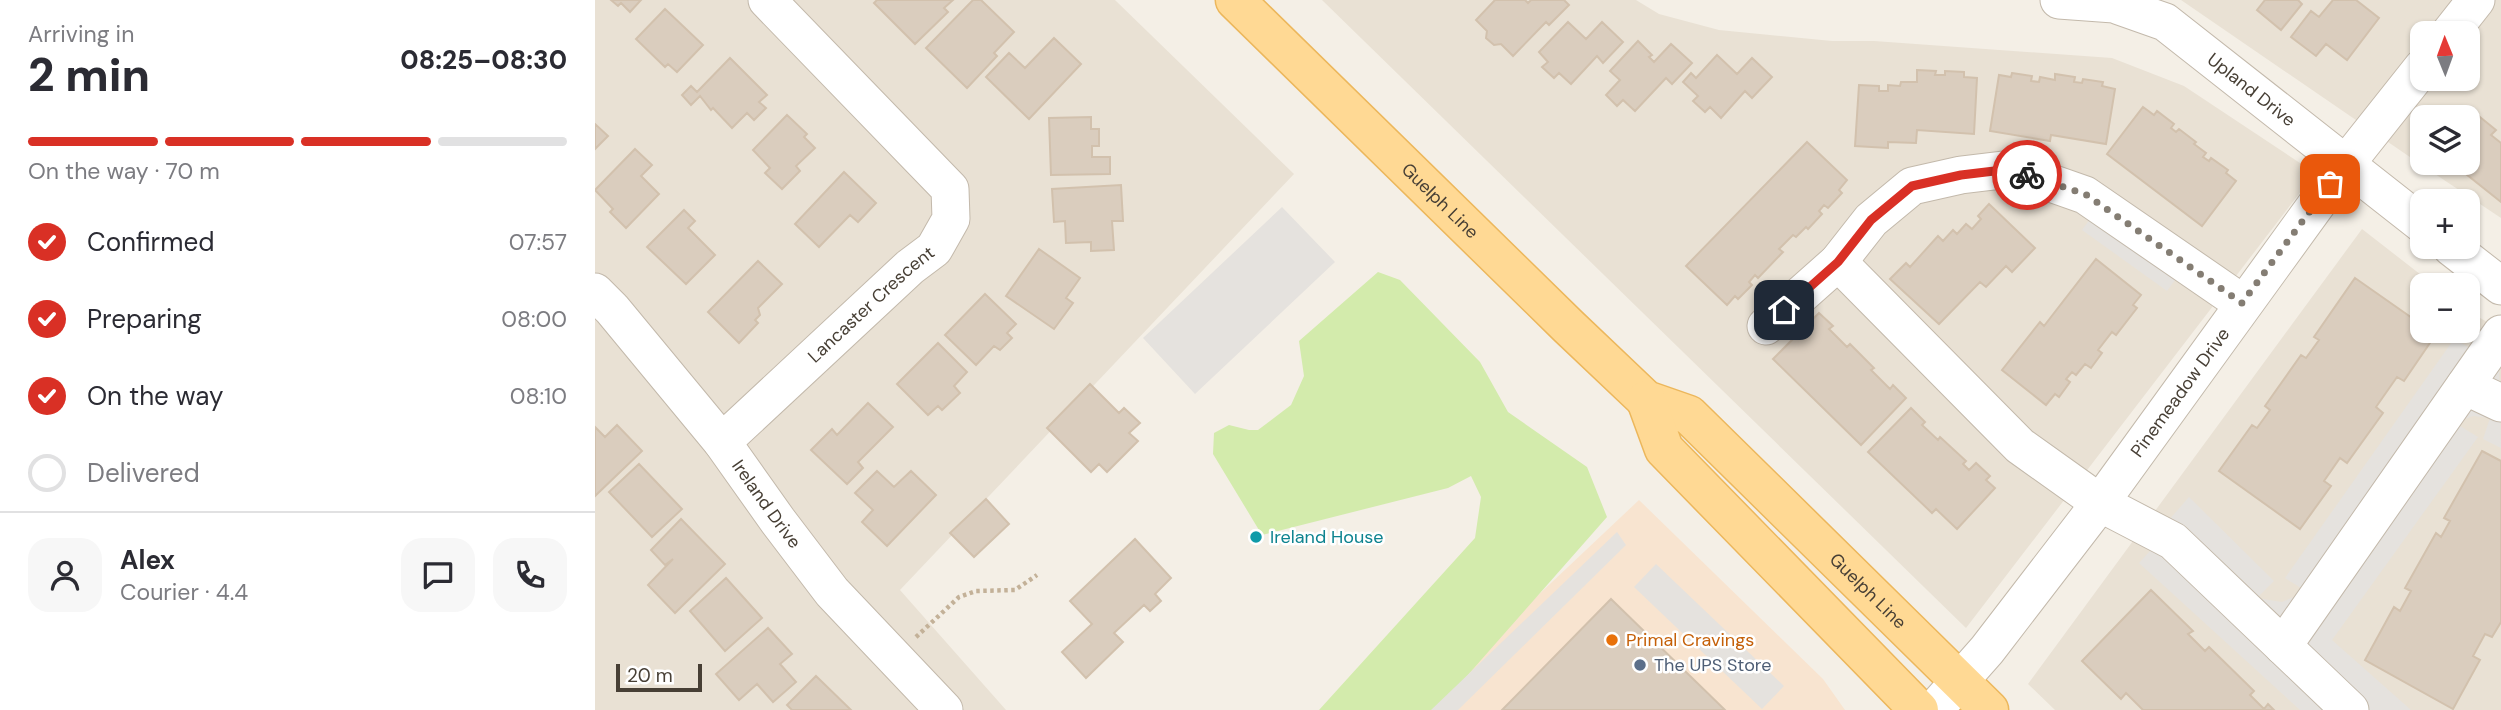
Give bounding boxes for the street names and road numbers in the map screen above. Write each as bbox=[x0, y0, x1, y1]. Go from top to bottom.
street label: Upland Drive bbox=[2202, 48, 2300, 132]
street label: Guelph Line bbox=[1396, 158, 1484, 244]
street label: Lancaster Crescent bbox=[803, 241, 939, 368]
street label: Pinemeadow Drive bbox=[2125, 323, 2235, 462]
street label: Ireland Drive bbox=[726, 455, 807, 553]
street label: Guelph Line bbox=[1824, 548, 1912, 634]

